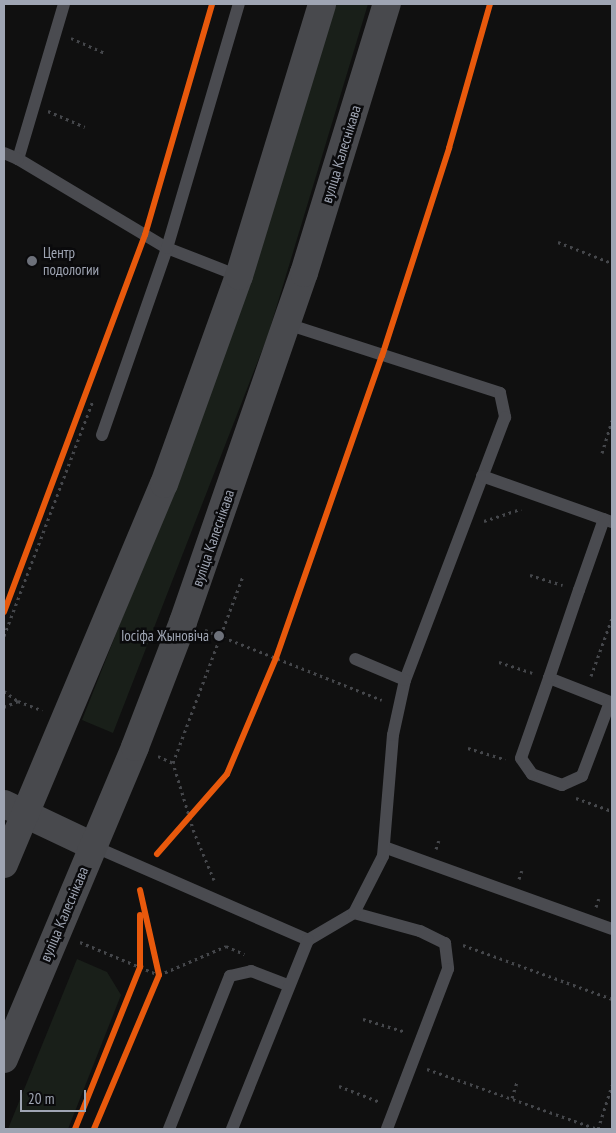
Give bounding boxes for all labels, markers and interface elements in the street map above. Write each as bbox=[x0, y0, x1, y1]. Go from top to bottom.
street label: вуліца Калеснікава bbox=[318, 103, 364, 205]
place label: Центр подологии bbox=[43, 243, 99, 278]
marker: Центр подологии bbox=[25, 254, 39, 268]
street label: вуліца Калеснікава bbox=[188, 487, 238, 589]
place label: Іосіфа Жыновіча bbox=[121, 627, 209, 645]
marker: Іосіфа Жыновіча bbox=[213, 630, 225, 642]
street label: вуліца Калеснікава bbox=[36, 864, 92, 964]
scale bar bbox=[22, 1080, 89, 1112]
text: 20 m bbox=[28, 1089, 54, 1108]

